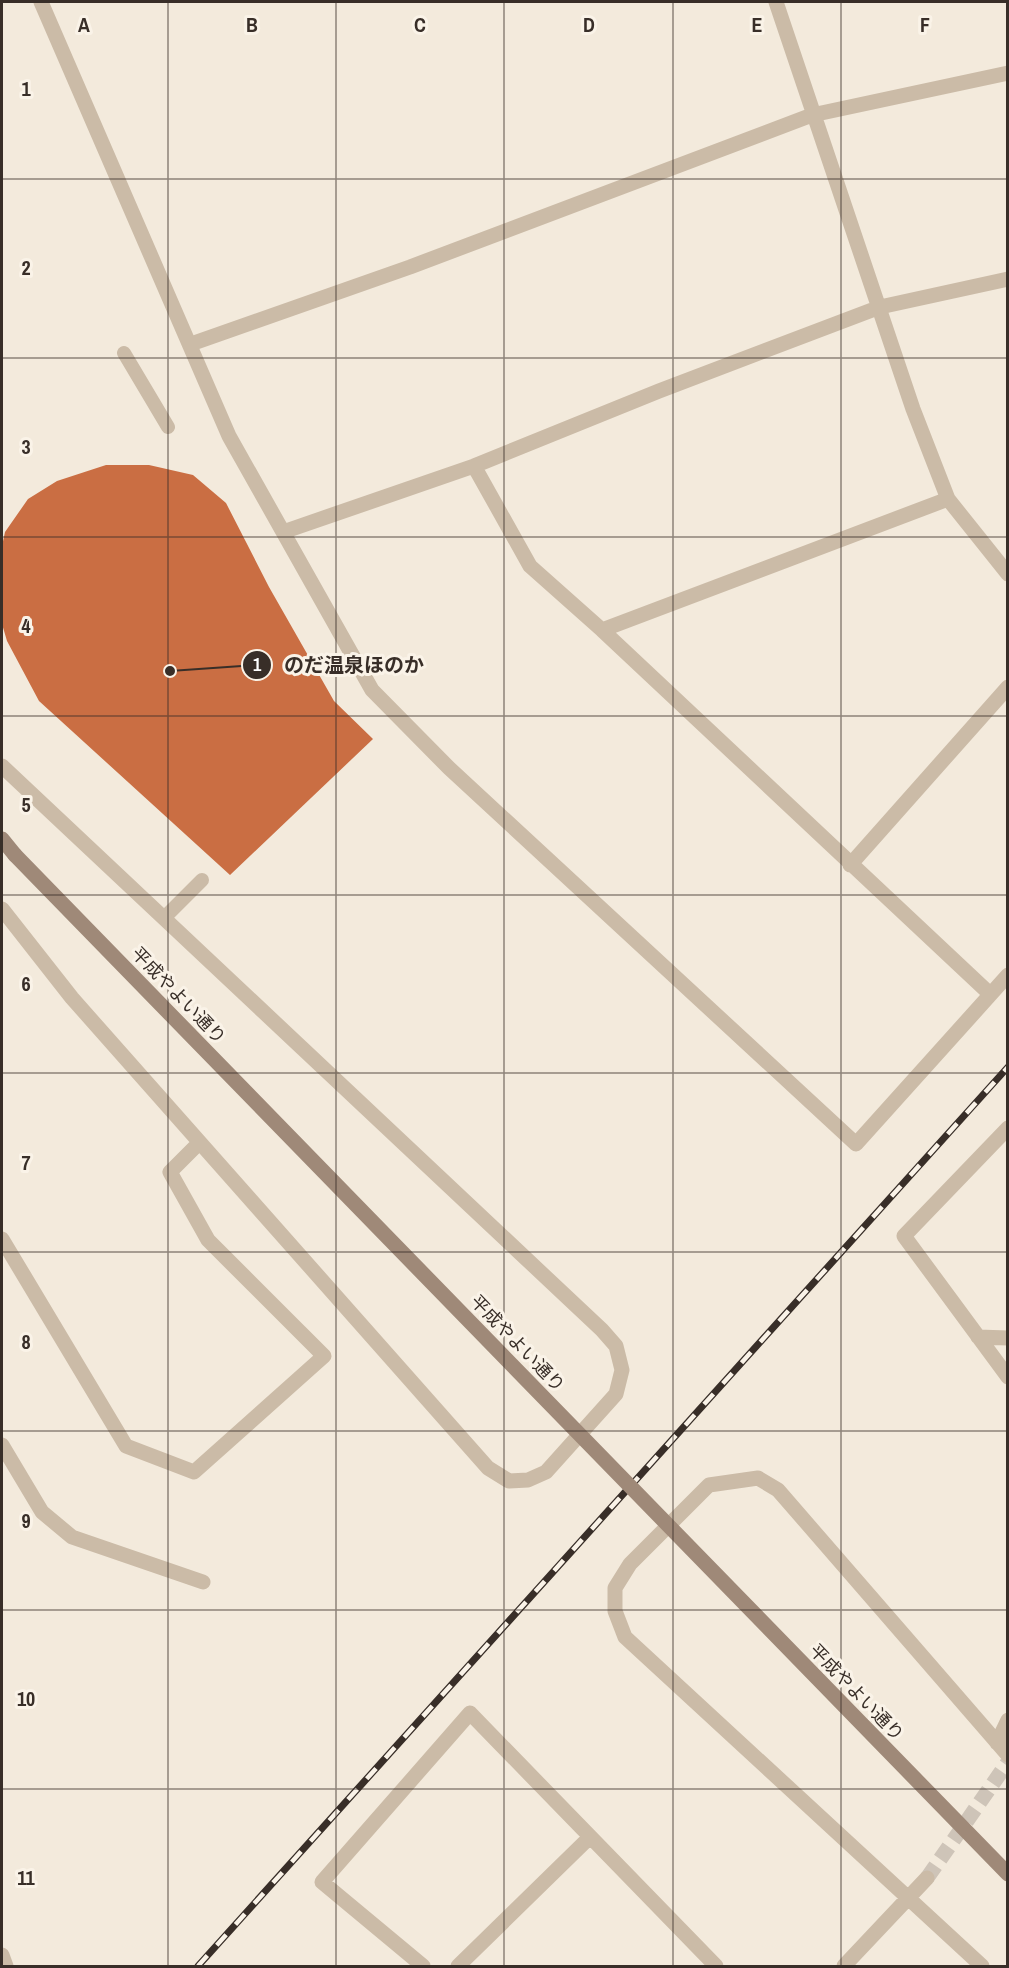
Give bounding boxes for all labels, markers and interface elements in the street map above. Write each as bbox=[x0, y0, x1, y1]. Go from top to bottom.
text: A bbox=[78, 11, 90, 38]
text: B bbox=[246, 11, 258, 38]
text: C bbox=[414, 11, 426, 38]
text: D bbox=[583, 11, 595, 38]
text: E bbox=[752, 11, 763, 38]
text: F bbox=[920, 11, 930, 38]
text: 1 bbox=[21, 75, 31, 102]
text: 2 bbox=[21, 254, 31, 281]
text: 3 bbox=[21, 433, 31, 460]
text: 4 bbox=[21, 612, 31, 639]
callout: のだ温泉ほのか bbox=[242, 646, 436, 684]
text: のだ温泉ほのか bbox=[284, 651, 424, 678]
text: 1 bbox=[253, 652, 262, 677]
text: 5 bbox=[21, 791, 31, 818]
street label: 平成やよい通り bbox=[126, 941, 232, 1049]
text: 6 bbox=[21, 970, 31, 997]
text: 7 bbox=[21, 1149, 31, 1176]
street label: 平成やよい通り bbox=[465, 1289, 571, 1397]
text: 8 bbox=[21, 1328, 31, 1355]
text: 9 bbox=[21, 1507, 31, 1534]
street label: 平成やよい通り bbox=[804, 1638, 910, 1746]
text: 10 bbox=[17, 1685, 35, 1712]
text: 11 bbox=[17, 1864, 36, 1891]

